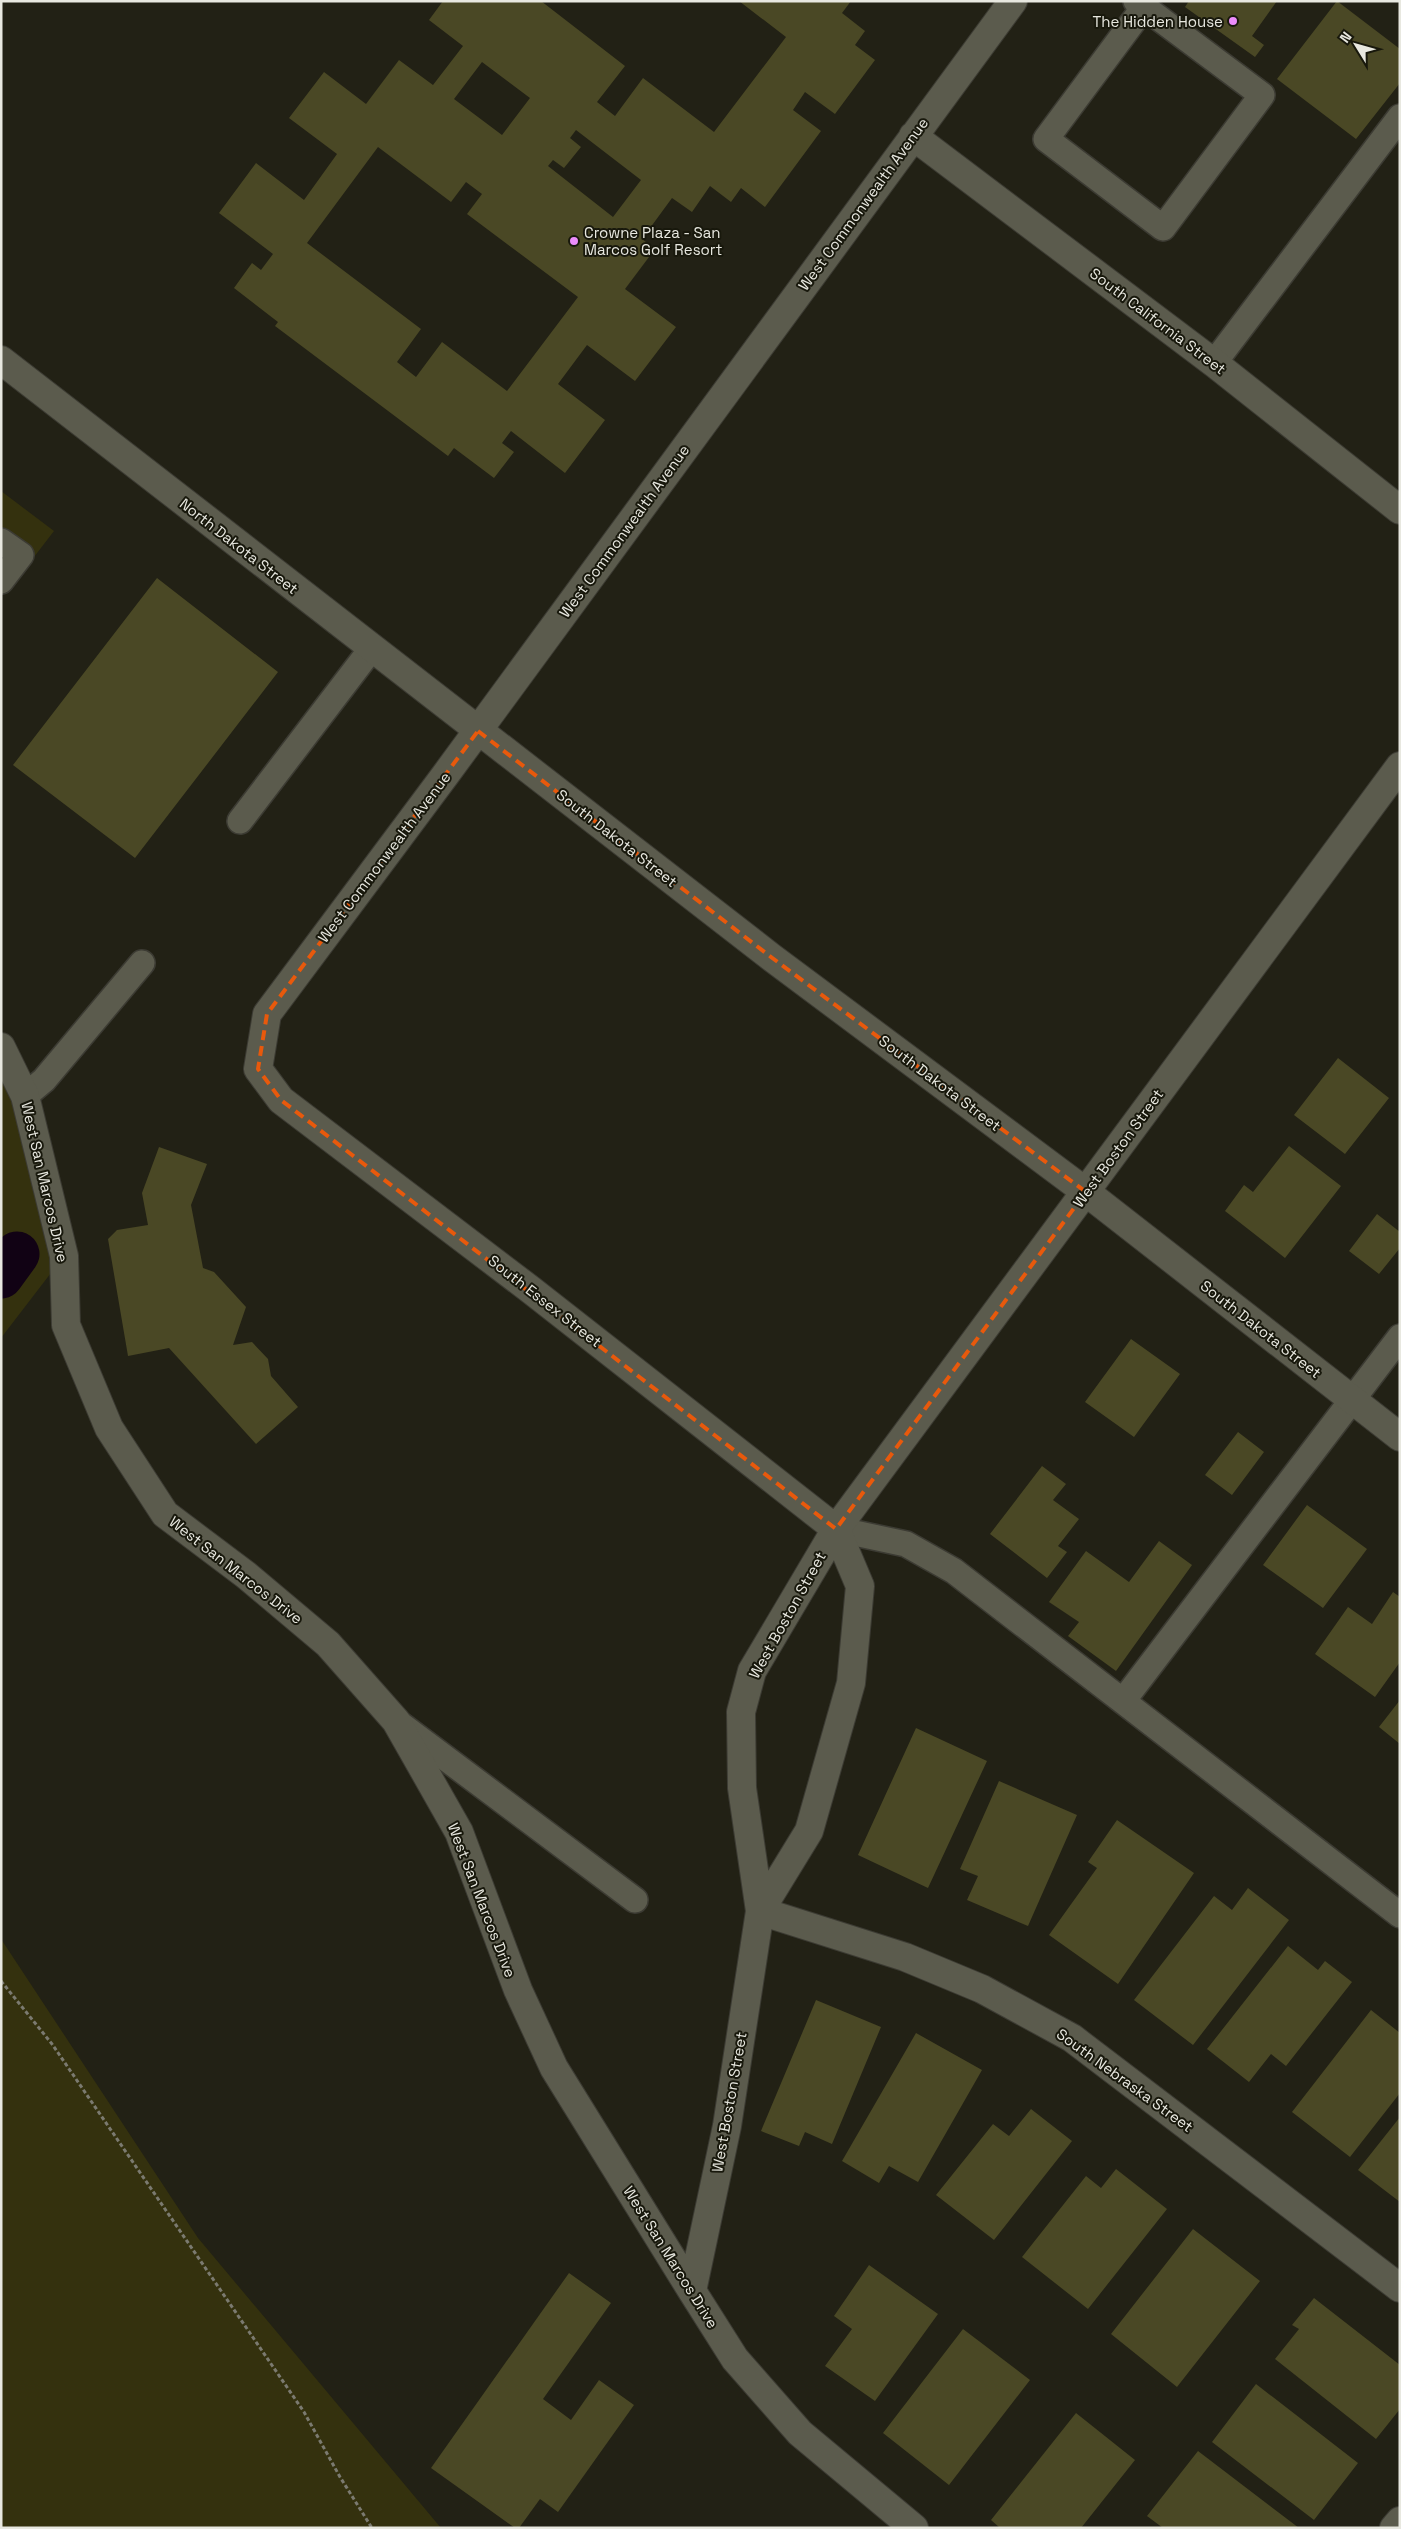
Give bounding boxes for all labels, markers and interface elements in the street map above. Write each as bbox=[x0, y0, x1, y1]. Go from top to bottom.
place label: The Hidden House bbox=[1092, 12, 1223, 31]
marker: The Hidden House bbox=[1227, 15, 1239, 27]
north arrow bbox=[1331, 20, 1381, 70]
text: N bbox=[1336, 28, 1356, 46]
street label: West Commonwealth Avenue bbox=[794, 114, 932, 294]
place label: Crowne Plaza - San Marcos Golf Resort bbox=[584, 223, 722, 259]
marker: Crowne Plaza - San Marcos Golf Resort bbox=[568, 235, 580, 247]
street label: South California Street bbox=[1086, 264, 1230, 378]
street label: West Commonwealth Avenue bbox=[555, 441, 693, 621]
street label: North Dakota Street bbox=[176, 494, 302, 598]
street label: West Commonwealth Avenue bbox=[313, 768, 455, 946]
street label: South Dakota Street bbox=[553, 785, 681, 891]
street label: South Dakota Street bbox=[875, 1031, 1005, 1135]
street label: West Boston Street bbox=[1069, 1085, 1167, 1211]
street label: West San Marcos Drive bbox=[17, 1100, 73, 1264]
street label: South Essex Street bbox=[484, 1251, 606, 1351]
street label: South Dakota Street bbox=[1197, 1276, 1325, 1382]
street label: West San Marcos Drive bbox=[166, 1512, 307, 1628]
street label: West Boston Street bbox=[744, 1548, 830, 1682]
street label: West San Marcos Drive bbox=[444, 1820, 520, 1980]
street label: South Nebraska Street bbox=[1053, 2024, 1197, 2136]
street label: West Boston Street bbox=[707, 2030, 751, 2174]
street label: West San Marcos Drive bbox=[619, 2182, 723, 2332]

